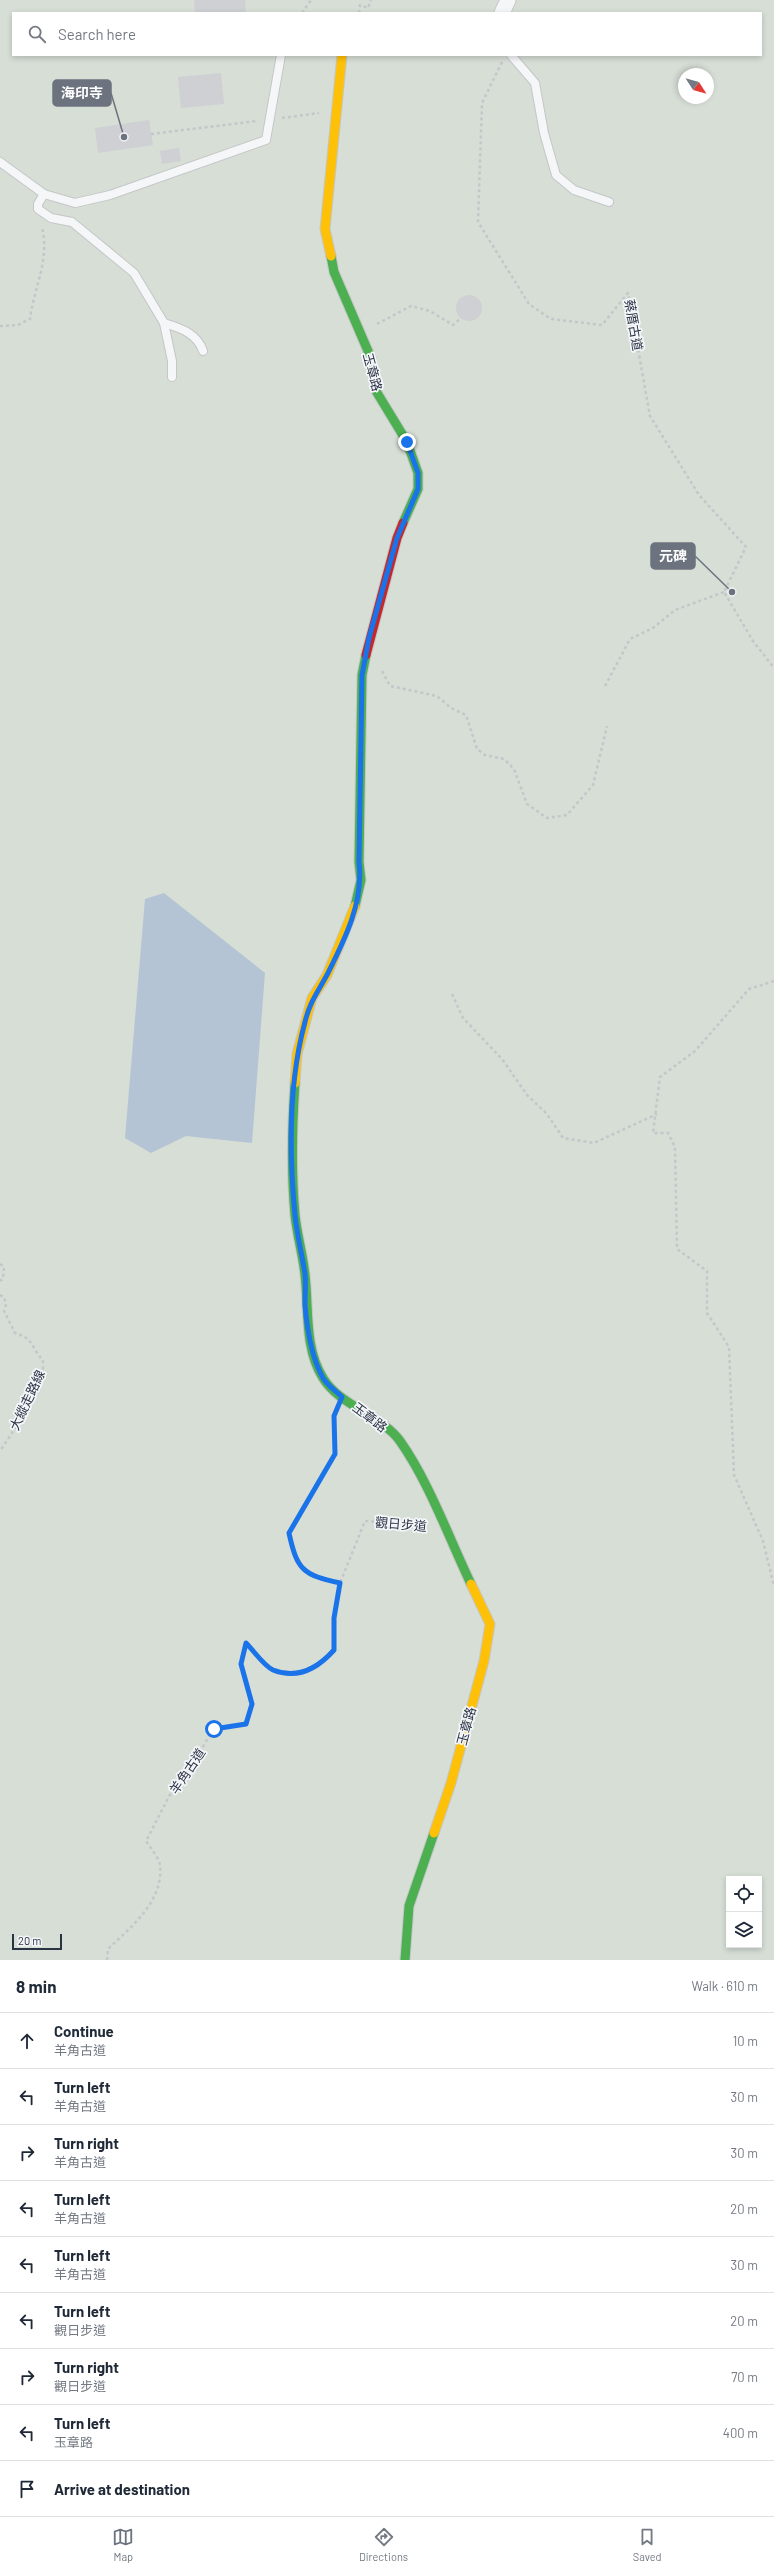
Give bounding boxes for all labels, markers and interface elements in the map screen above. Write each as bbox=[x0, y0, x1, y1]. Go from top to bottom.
search box bbox=[12, 12, 762, 56]
icon: search bbox=[26, 23, 48, 45]
text: Search here bbox=[58, 25, 136, 43]
north arrow bbox=[678, 68, 714, 104]
callout: 海印寺 bbox=[53, 80, 111, 106]
text: 海印寺 bbox=[61, 84, 103, 101]
street label: 蔡厝古道 bbox=[622, 298, 646, 352]
street label: 玉章路 bbox=[360, 351, 386, 393]
route end bbox=[398, 433, 416, 451]
callout: 元碑 bbox=[651, 543, 695, 569]
text: 元碑 bbox=[659, 547, 687, 564]
street label: 大縱走路線 bbox=[6, 1367, 48, 1433]
street label: 玉章路 bbox=[350, 1399, 390, 1435]
street label: 觀日步道 bbox=[374, 1514, 428, 1534]
street label: 玉章路 bbox=[453, 1705, 479, 1747]
route start bbox=[205, 1720, 223, 1738]
street label: 羊角古道 bbox=[166, 1745, 208, 1797]
map controls bbox=[726, 1876, 762, 1948]
button: locate bbox=[726, 1876, 762, 1912]
button: layers bbox=[726, 1912, 762, 1948]
scale bar bbox=[12, 1932, 62, 1951]
text: 20 m bbox=[18, 1934, 41, 1947]
text: 8 min bbox=[16, 1976, 56, 1996]
text: Walk · 610 m bbox=[691, 1978, 758, 1994]
text: Continue bbox=[54, 2022, 114, 2040]
icon: ahead bbox=[16, 2030, 38, 2052]
text: 10 m bbox=[733, 2033, 758, 2049]
text: 羊角古道 bbox=[54, 2042, 106, 2058]
text: Turn left bbox=[54, 2078, 110, 2096]
icon: left bbox=[16, 2086, 38, 2108]
text: 30 m bbox=[731, 2089, 758, 2105]
text: 羊角古道 bbox=[54, 2098, 106, 2114]
text: Turn right bbox=[54, 2134, 119, 2152]
icon: right bbox=[16, 2142, 38, 2164]
text: 30 m bbox=[731, 2145, 758, 2161]
text: 羊角古道 bbox=[54, 2154, 106, 2170]
text: Turn left bbox=[54, 2190, 110, 2208]
icon: left bbox=[16, 2198, 38, 2220]
text: 20 m bbox=[730, 2201, 758, 2217]
text: 羊角古道 bbox=[54, 2210, 106, 2226]
text: Turn left bbox=[54, 2246, 110, 2264]
icon: left bbox=[16, 2254, 38, 2276]
text: 30 m bbox=[731, 2257, 758, 2273]
text: 羊角古道 bbox=[54, 2266, 106, 2282]
text: Turn left bbox=[54, 2302, 110, 2320]
icon: left bbox=[16, 2310, 38, 2332]
text: 20 m bbox=[730, 2313, 758, 2329]
text: 觀日步道 bbox=[54, 2322, 106, 2338]
text: Turn right bbox=[54, 2358, 119, 2376]
icon: right bbox=[16, 2366, 38, 2388]
text: 70 m bbox=[731, 2369, 758, 2385]
text: 觀日步道 bbox=[54, 2378, 106, 2394]
text: Turn left bbox=[54, 2414, 110, 2432]
icon: left bbox=[16, 2422, 38, 2444]
text: 400 m bbox=[723, 2425, 758, 2441]
text: 玉章路 bbox=[54, 2434, 93, 2450]
icon: arrive bbox=[16, 2478, 38, 2500]
text: Arrive at destination bbox=[54, 2480, 190, 2498]
tab: Map bbox=[112, 2526, 134, 2563]
tab: Directions bbox=[359, 2526, 408, 2563]
tab: Saved bbox=[633, 2526, 662, 2563]

